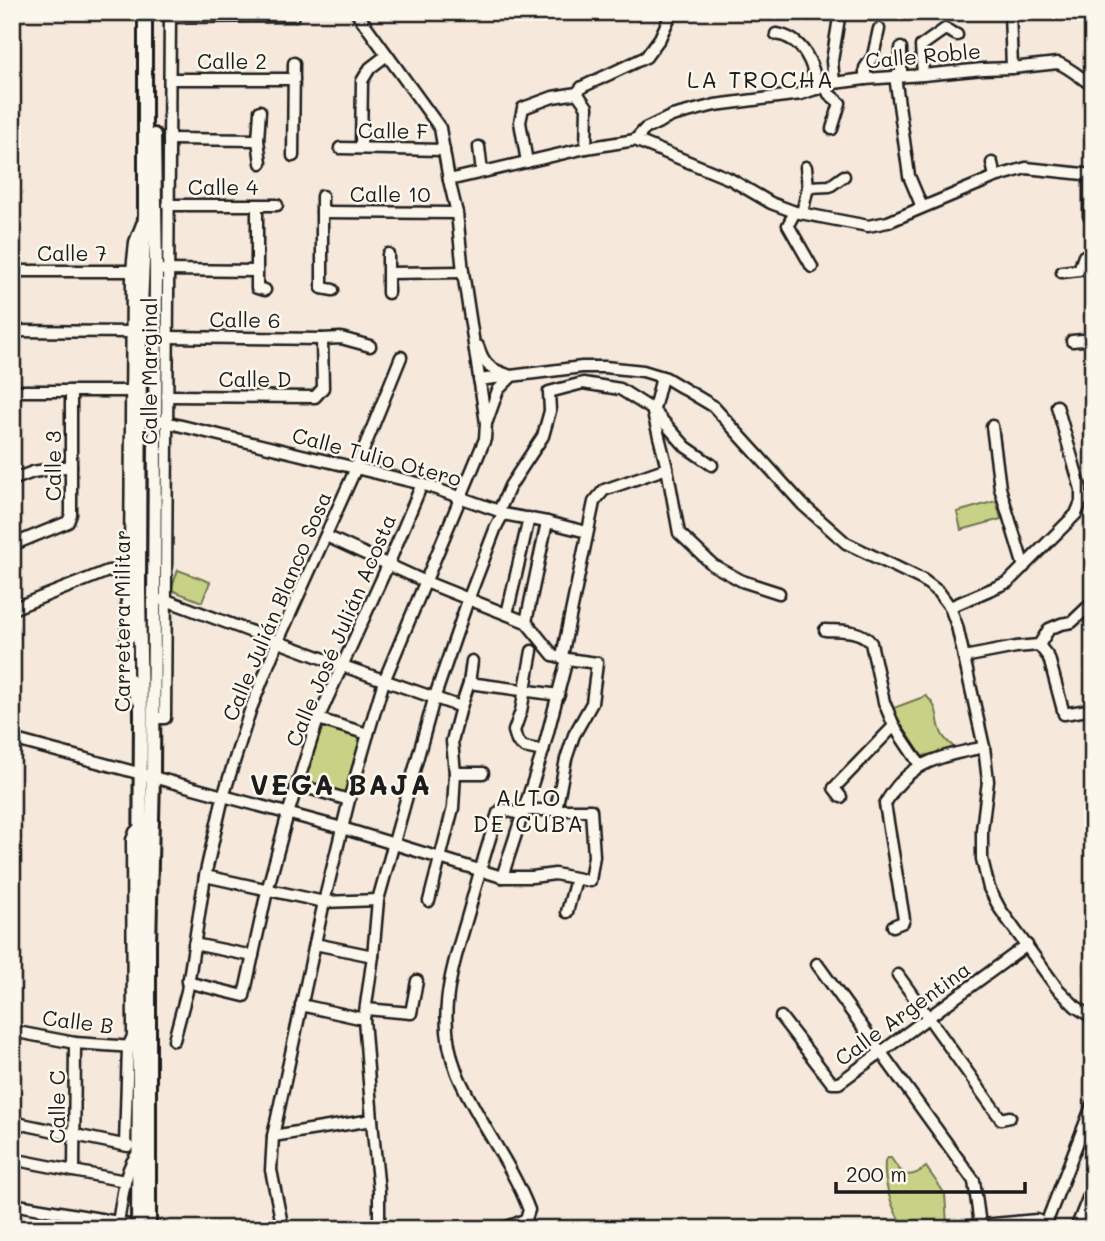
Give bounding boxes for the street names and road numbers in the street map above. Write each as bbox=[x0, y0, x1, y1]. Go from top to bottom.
street label: Calle Roble bbox=[864, 37, 982, 73]
street label: Calle 2 bbox=[197, 47, 267, 74]
street label: Calle F bbox=[358, 116, 429, 144]
street label: Calle 4 bbox=[188, 173, 259, 200]
street label: Calle 10 bbox=[350, 180, 430, 207]
street label: Calle 7 bbox=[37, 239, 107, 266]
street label: Calle Marginal bbox=[135, 297, 162, 445]
street label: Calle 6 bbox=[209, 305, 281, 333]
street label: Calle D bbox=[219, 365, 291, 392]
street label: Calle Tulio Otero bbox=[289, 420, 465, 492]
street label: Calle 3 bbox=[39, 431, 66, 501]
street label: Calle Julián Blanco Sosa bbox=[215, 487, 337, 725]
street label: Calle José Julián Acosta bbox=[279, 510, 401, 750]
street label: Carretera Militar bbox=[108, 530, 135, 712]
street label: Calle Argentina bbox=[829, 955, 975, 1071]
street label: Calle B bbox=[41, 1003, 115, 1039]
street label: Calle C bbox=[43, 1070, 70, 1144]

